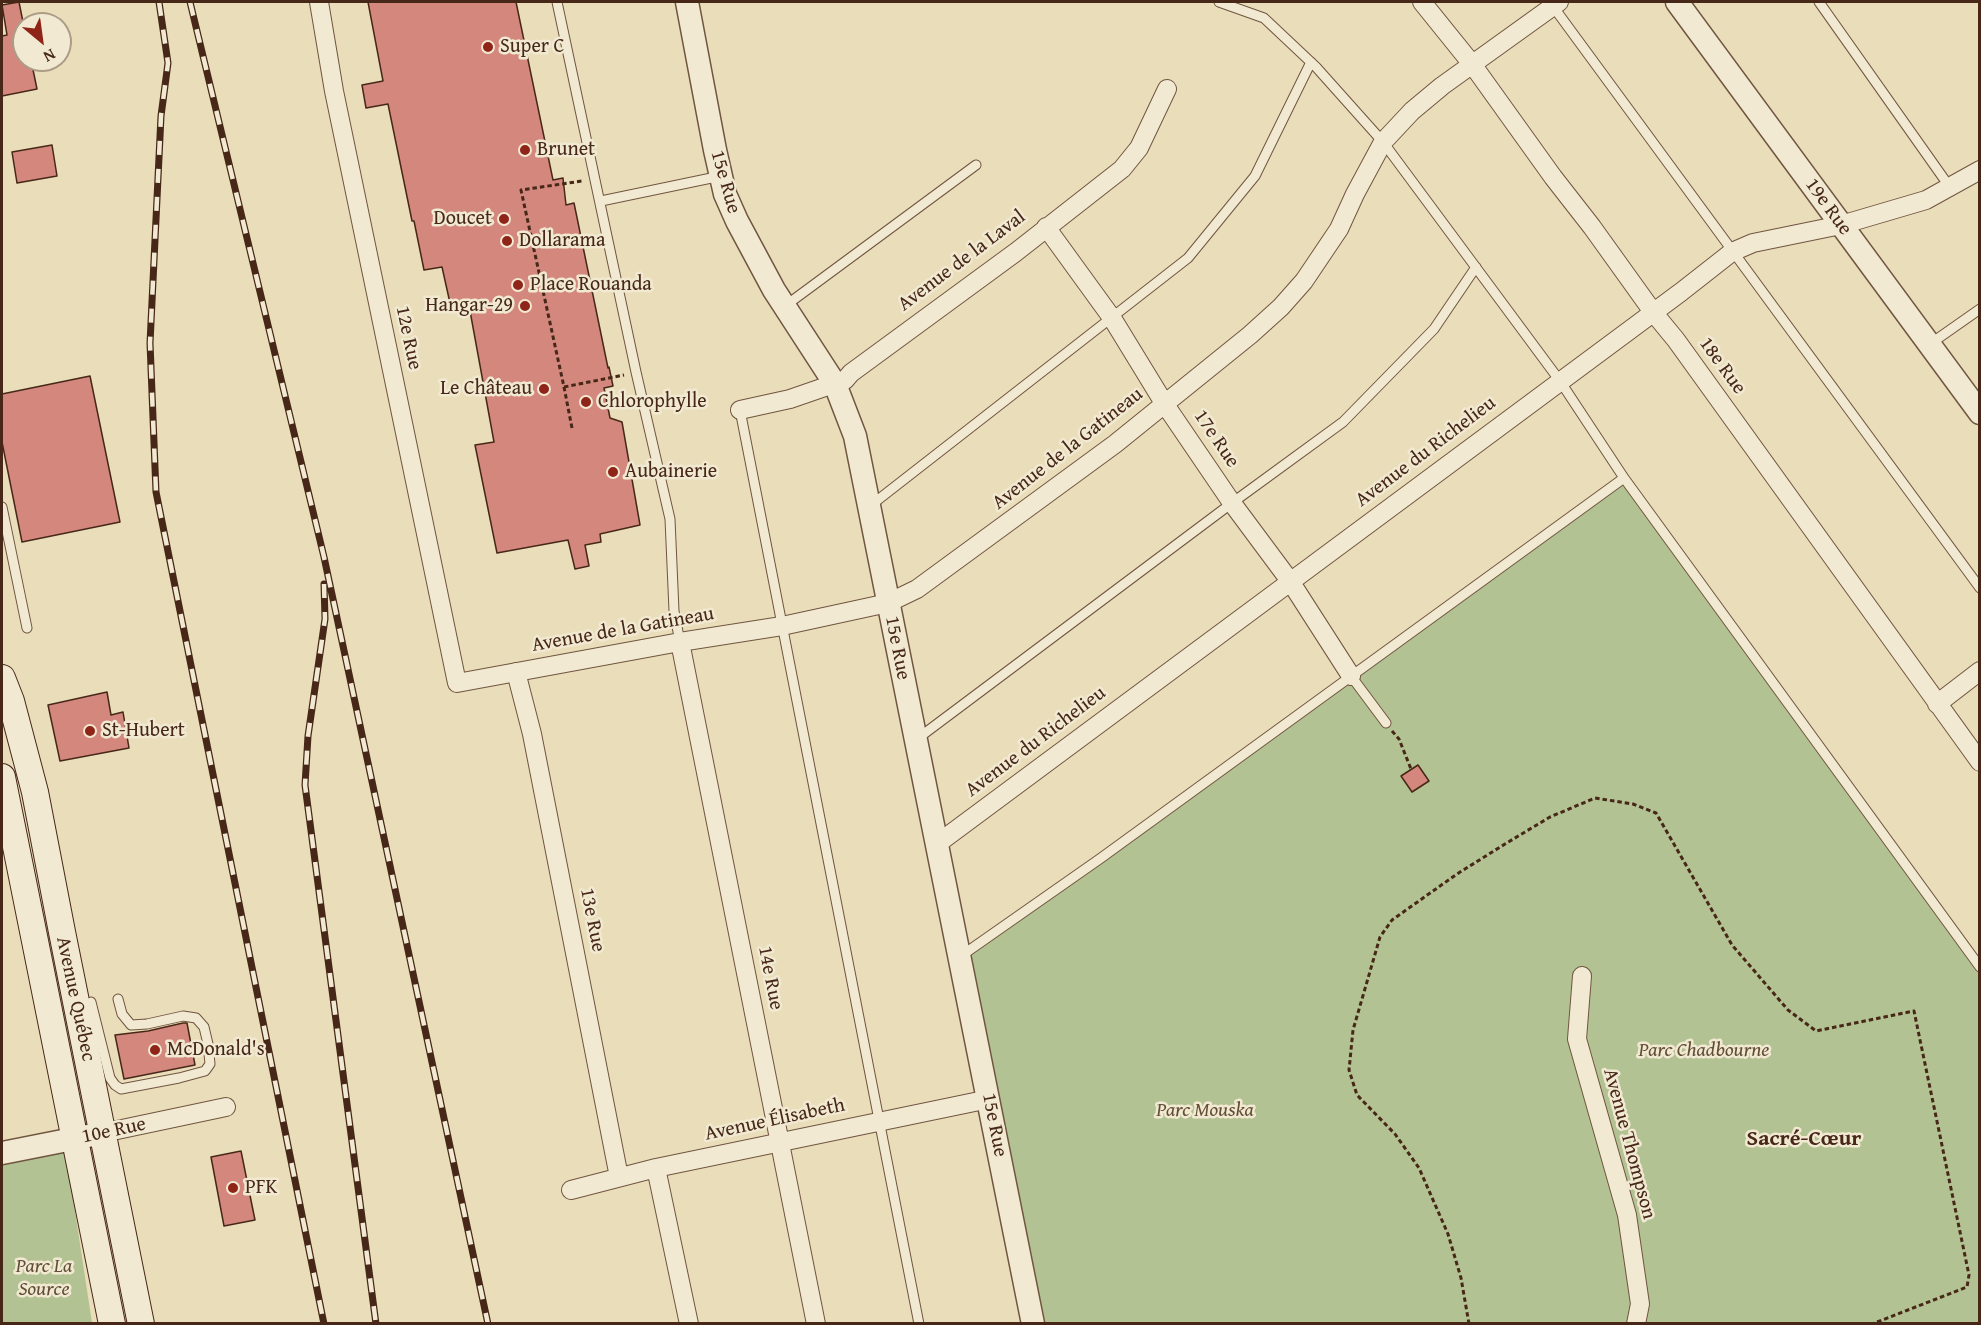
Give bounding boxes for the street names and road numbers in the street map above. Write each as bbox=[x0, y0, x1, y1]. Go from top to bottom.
street label: 15e Rue bbox=[705, 148, 745, 216]
street label: 19e Rue bbox=[1799, 174, 1857, 240]
street label: Avenue de la Laval bbox=[894, 205, 1030, 317]
street label: 12e Rue bbox=[390, 304, 426, 372]
street label: 18e Rue bbox=[1693, 333, 1751, 399]
street label: Avenue de la Gatineau bbox=[988, 383, 1148, 515]
street label: Avenue du Richelieu bbox=[1351, 391, 1501, 513]
street label: 17e Rue bbox=[1188, 405, 1244, 473]
street label: Avenue de la Gatineau bbox=[530, 602, 716, 658]
street label: 15e Rue bbox=[879, 614, 915, 682]
street label: Avenue du Richelieu bbox=[961, 681, 1111, 803]
street label: 13e Rue bbox=[574, 886, 610, 954]
street label: Avenue Québec bbox=[50, 934, 100, 1064]
street label: 14e Rue bbox=[752, 944, 788, 1012]
street label: Avenue Thompson bbox=[1597, 1066, 1661, 1222]
street label: 15e Rue bbox=[976, 1091, 1012, 1159]
street label: Avenue Élisabeth bbox=[703, 1093, 847, 1147]
street label: 10e Rue bbox=[80, 1113, 148, 1149]

